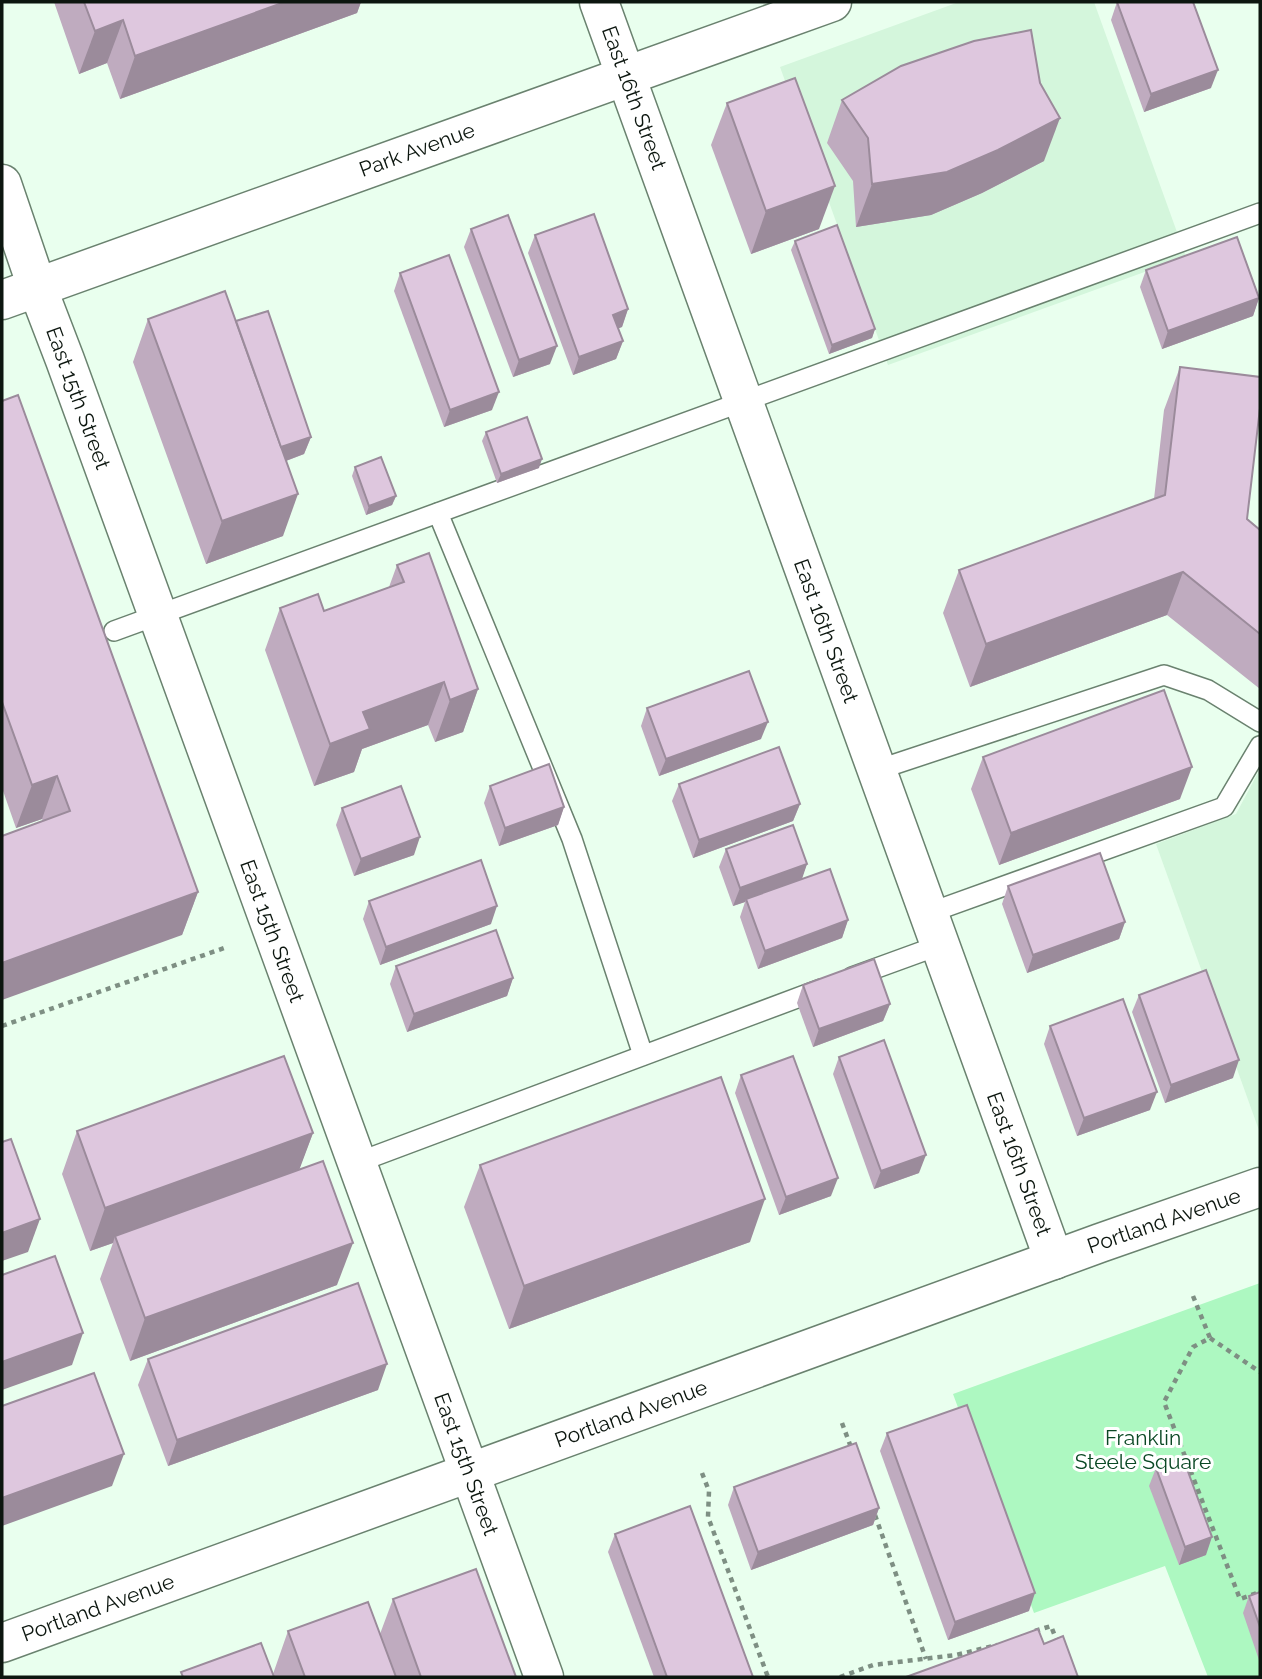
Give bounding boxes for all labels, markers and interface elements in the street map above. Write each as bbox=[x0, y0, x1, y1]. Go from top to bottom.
street label: East 16th Street bbox=[597, 23, 672, 173]
street label: Park Avenue bbox=[356, 117, 478, 182]
street label: East 15th Street bbox=[41, 323, 116, 473]
street label: East 16th Street bbox=[789, 556, 864, 706]
street label: East 15th Street bbox=[235, 856, 310, 1006]
street label: East 16th Street bbox=[982, 1089, 1057, 1239]
street label: Portland Avenue bbox=[1084, 1183, 1244, 1258]
street label: Portland Avenue bbox=[551, 1374, 711, 1453]
street label: East 15th Street bbox=[429, 1389, 504, 1539]
park label: Franklin Steele Square bbox=[1075, 1425, 1211, 1474]
street label: Portland Avenue bbox=[18, 1568, 178, 1647]

